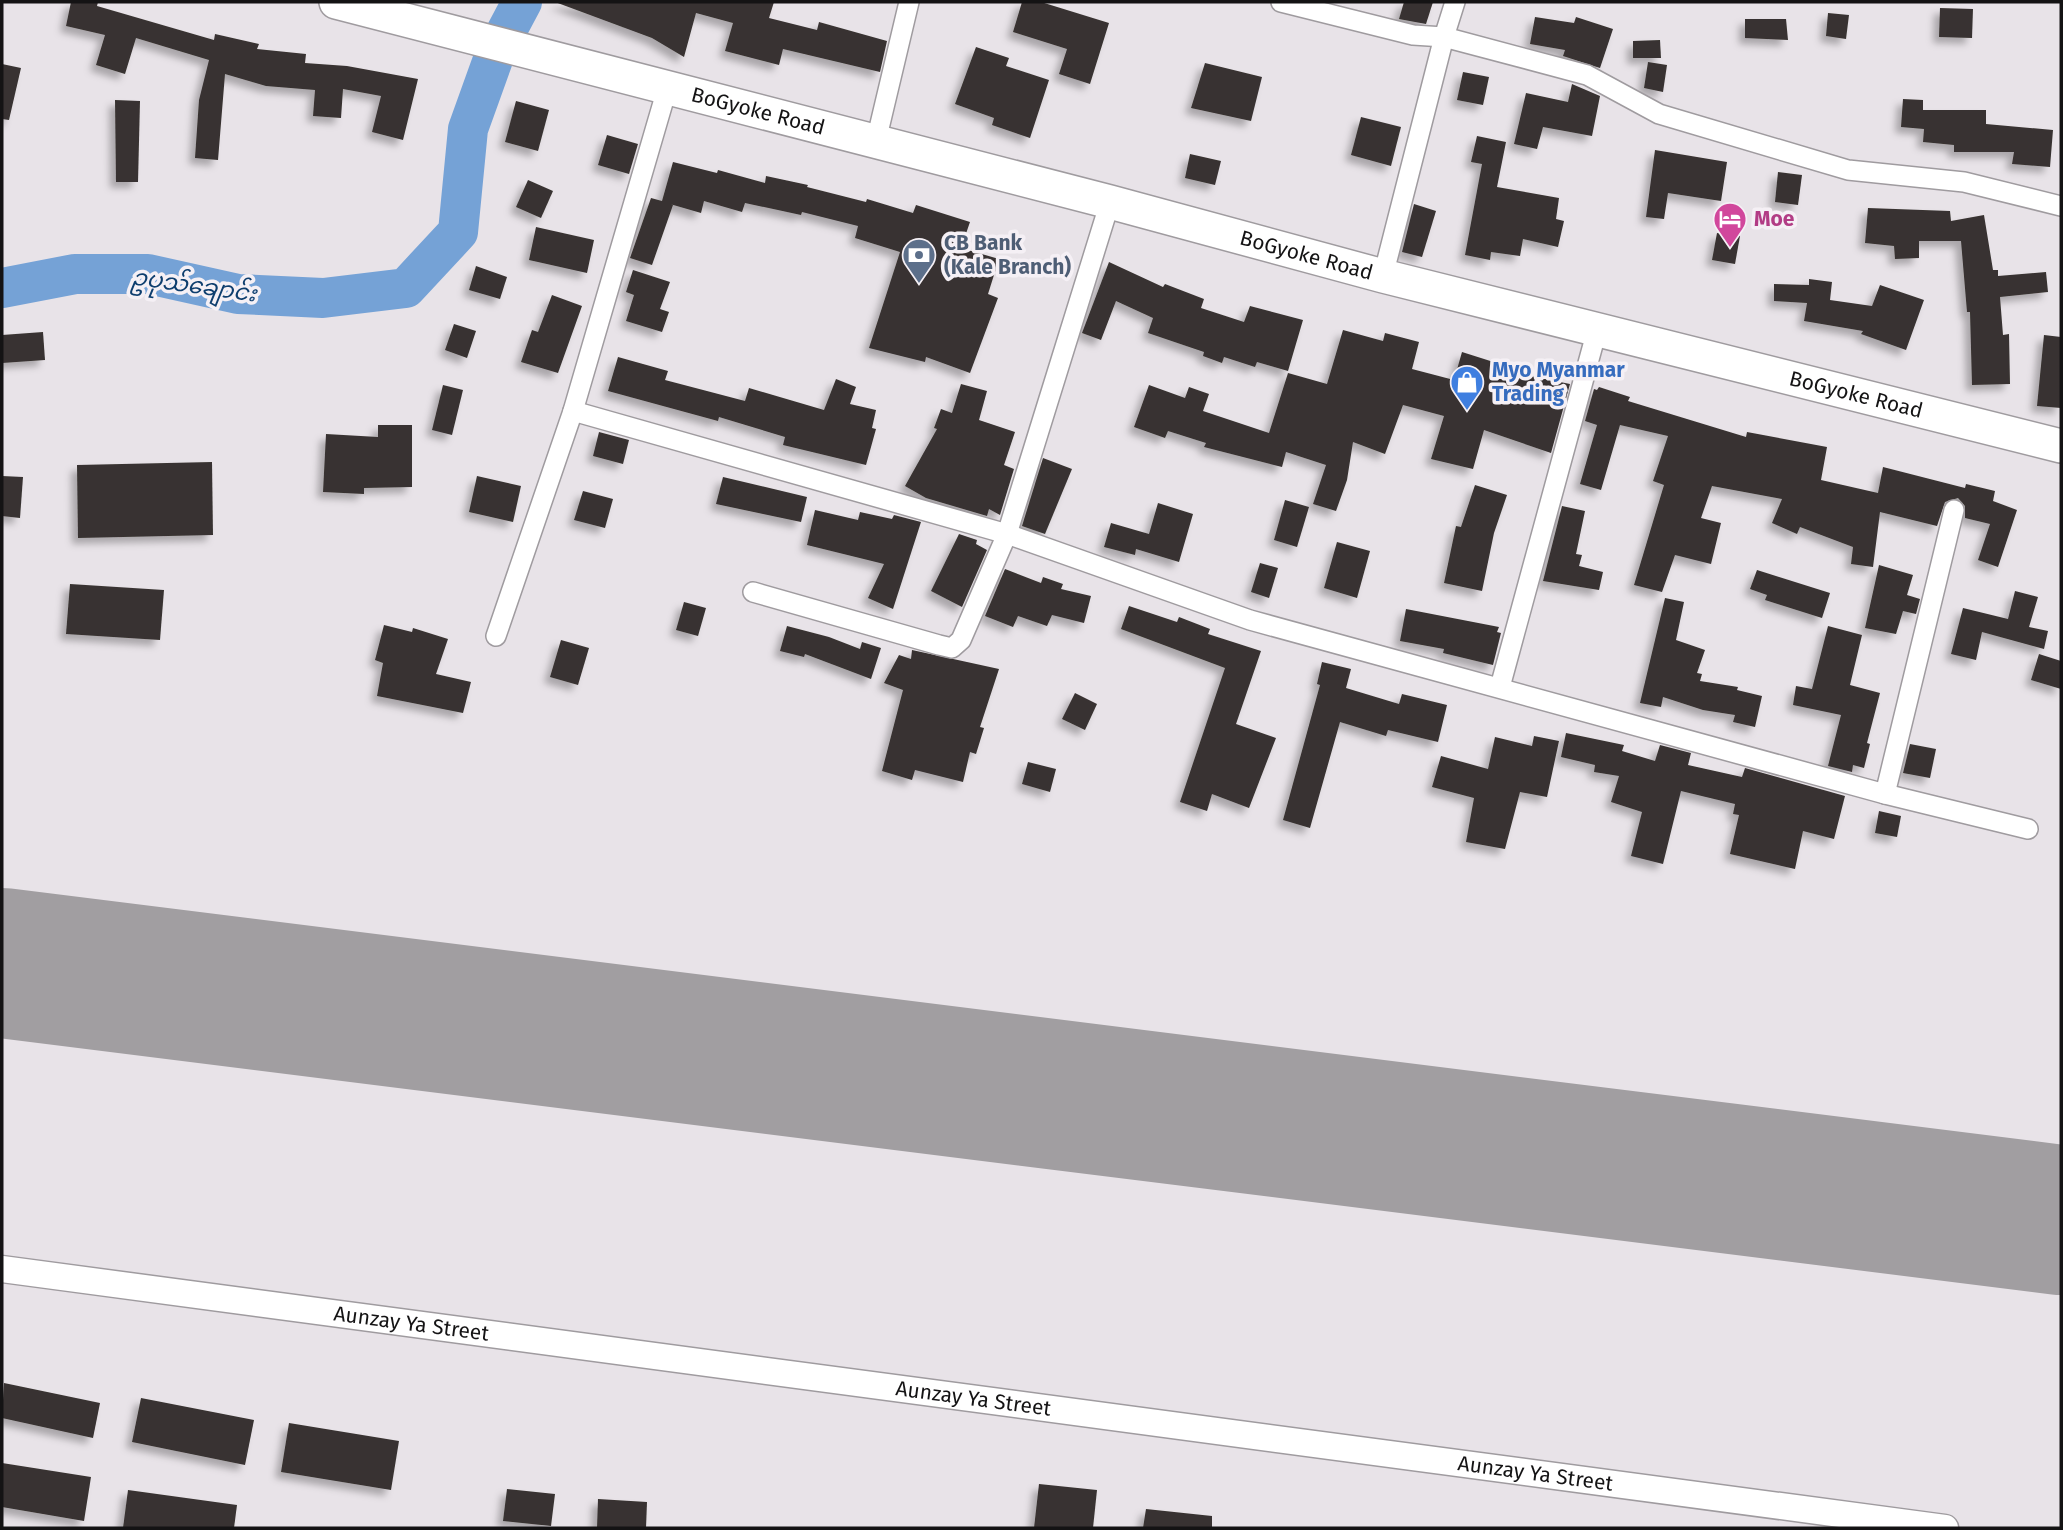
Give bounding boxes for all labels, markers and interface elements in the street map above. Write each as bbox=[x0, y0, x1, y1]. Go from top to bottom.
street label: BoGyoke Road bbox=[689, 81, 828, 141]
hotel icon: Moe bbox=[1711, 200, 1749, 249]
place label: Moe bbox=[1754, 206, 1795, 232]
street label: BoGyoke Road bbox=[1237, 225, 1376, 286]
place label: CB Bank (Kale Branch) bbox=[944, 230, 1071, 280]
bank icon: CB Bank (Kale Branch) bbox=[900, 236, 938, 285]
water label: ဥပုသ်ချောင်း bbox=[129, 260, 260, 313]
place label: Myo Myanmar Trading bbox=[1492, 357, 1625, 407]
shop icon: Myo Myanmar Trading bbox=[1448, 363, 1486, 412]
street label: BoGyoke Road bbox=[1787, 365, 1926, 424]
street label: Aunzay Ya Street bbox=[332, 1300, 491, 1347]
street label: Aunzay Ya Street bbox=[894, 1375, 1053, 1422]
street label: Aunzay Ya Street bbox=[1456, 1450, 1615, 1497]

